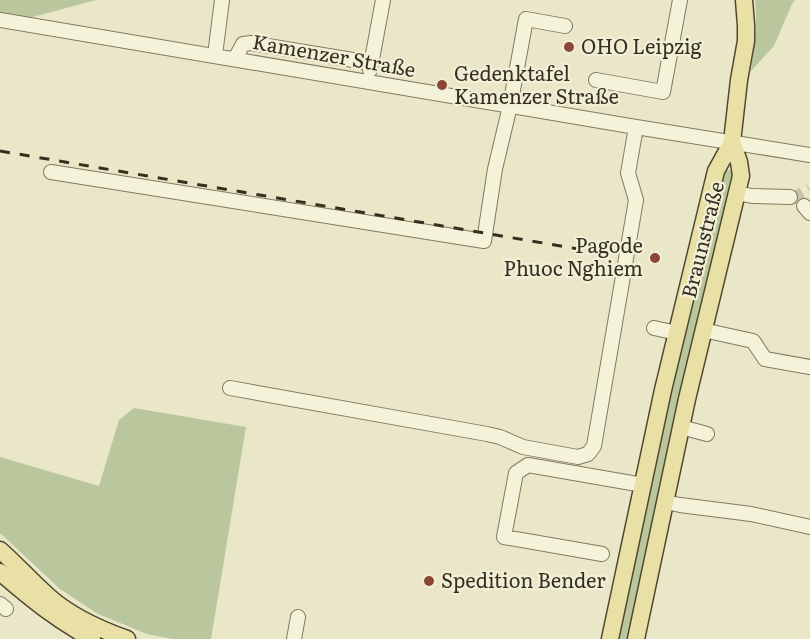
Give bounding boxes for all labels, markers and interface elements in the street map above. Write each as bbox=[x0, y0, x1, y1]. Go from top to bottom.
street label: Kamenzer Straße bbox=[250, 25, 418, 83]
place label: OHO Leipzig bbox=[581, 30, 703, 60]
marker: OHO Leipzig bbox=[562, 40, 576, 54]
place label: Gedenktafel Kamenzer Straße bbox=[454, 57, 619, 110]
marker: Gedenktafel Kamenzer Straße bbox=[435, 78, 449, 92]
street label: Braunstraße bbox=[672, 178, 730, 301]
place label: Pagode Phuoc Nghiem bbox=[504, 229, 643, 282]
marker: Pagode Phuoc Nghiem bbox=[648, 251, 662, 265]
place label: Spedition Bender bbox=[441, 564, 606, 594]
marker: Spedition Bender bbox=[422, 574, 436, 588]

